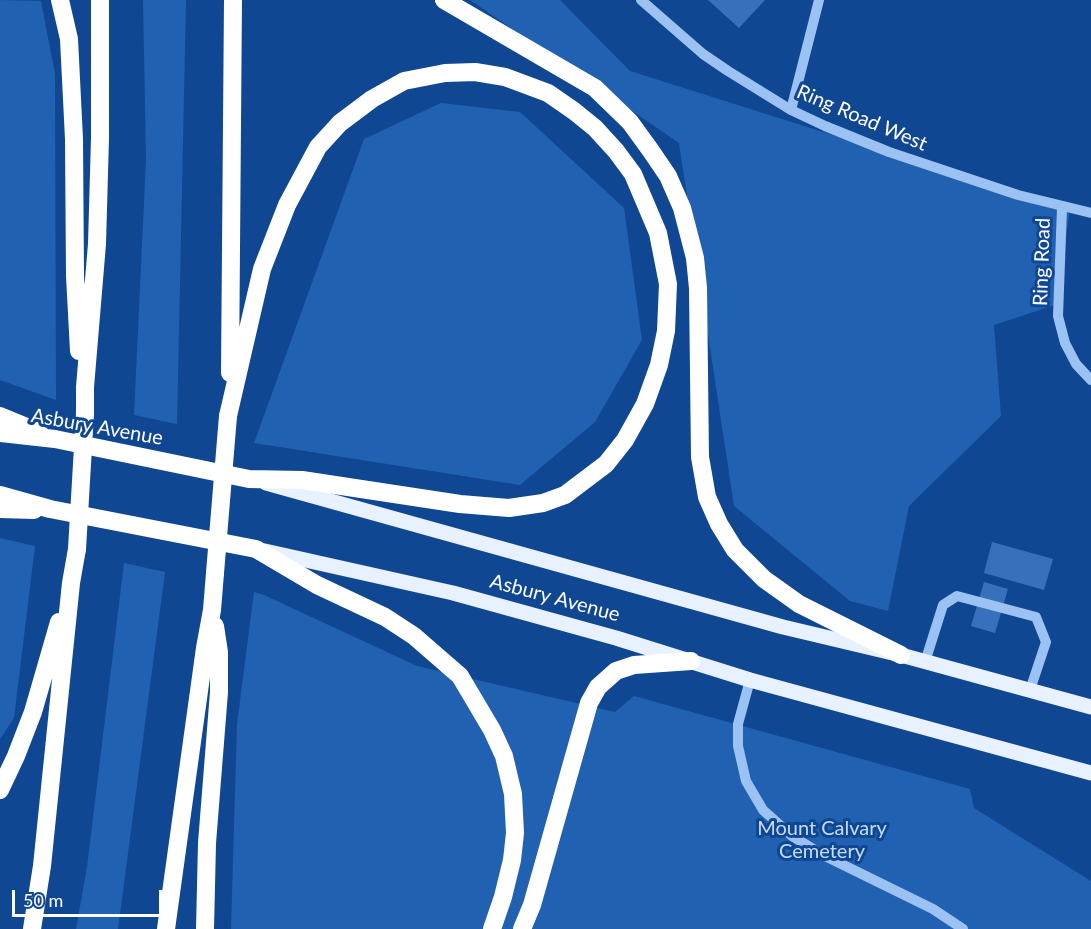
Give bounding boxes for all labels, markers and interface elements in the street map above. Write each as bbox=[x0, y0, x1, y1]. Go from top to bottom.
street label: Ring Road West bbox=[793, 80, 931, 156]
street label: Ring Road bbox=[1028, 217, 1056, 307]
street label: Asbury Avenue bbox=[29, 404, 165, 450]
street label: Asbury Avenue bbox=[487, 569, 623, 627]
park label: Mount Calvary Cemetery bbox=[757, 817, 887, 864]
scale bar bbox=[15, 878, 165, 916]
text: 50 m bbox=[23, 889, 63, 911]

